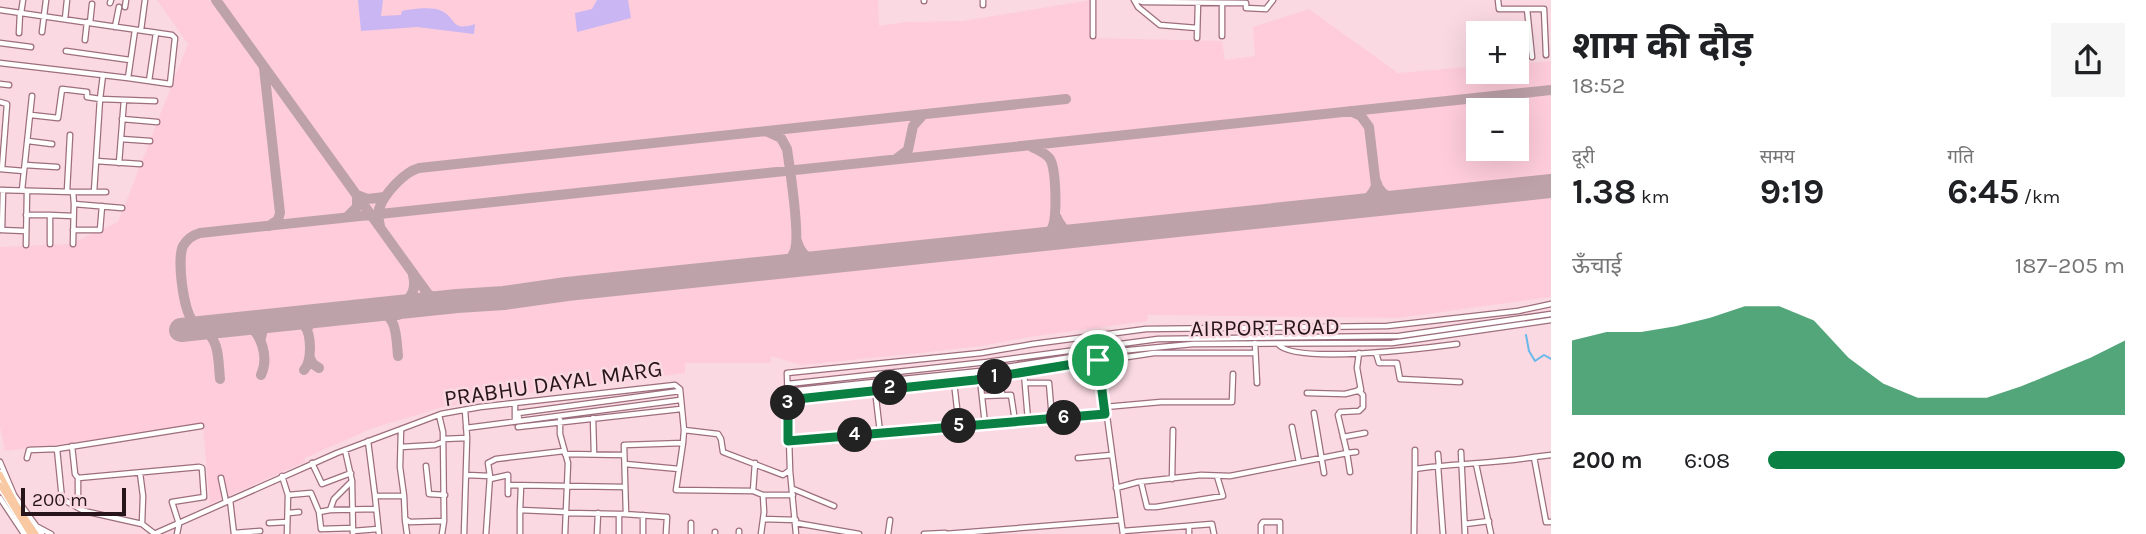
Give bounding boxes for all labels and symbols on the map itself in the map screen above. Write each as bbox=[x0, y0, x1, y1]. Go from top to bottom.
street label: AIRPORT ROAD bbox=[1190, 313, 1340, 342]
pin bbox=[1068, 330, 1128, 390]
street label: PRABHU DAYAL MARG bbox=[442, 355, 664, 412]
pin: 1 bbox=[978, 360, 1012, 394]
pin: 2 bbox=[872, 370, 908, 406]
pin: 3 bbox=[770, 386, 806, 420]
pin: 6 bbox=[1046, 400, 1082, 436]
pin: 5 bbox=[942, 408, 976, 444]
pin: 4 bbox=[838, 418, 872, 452]
scale bar bbox=[21, 485, 126, 517]

